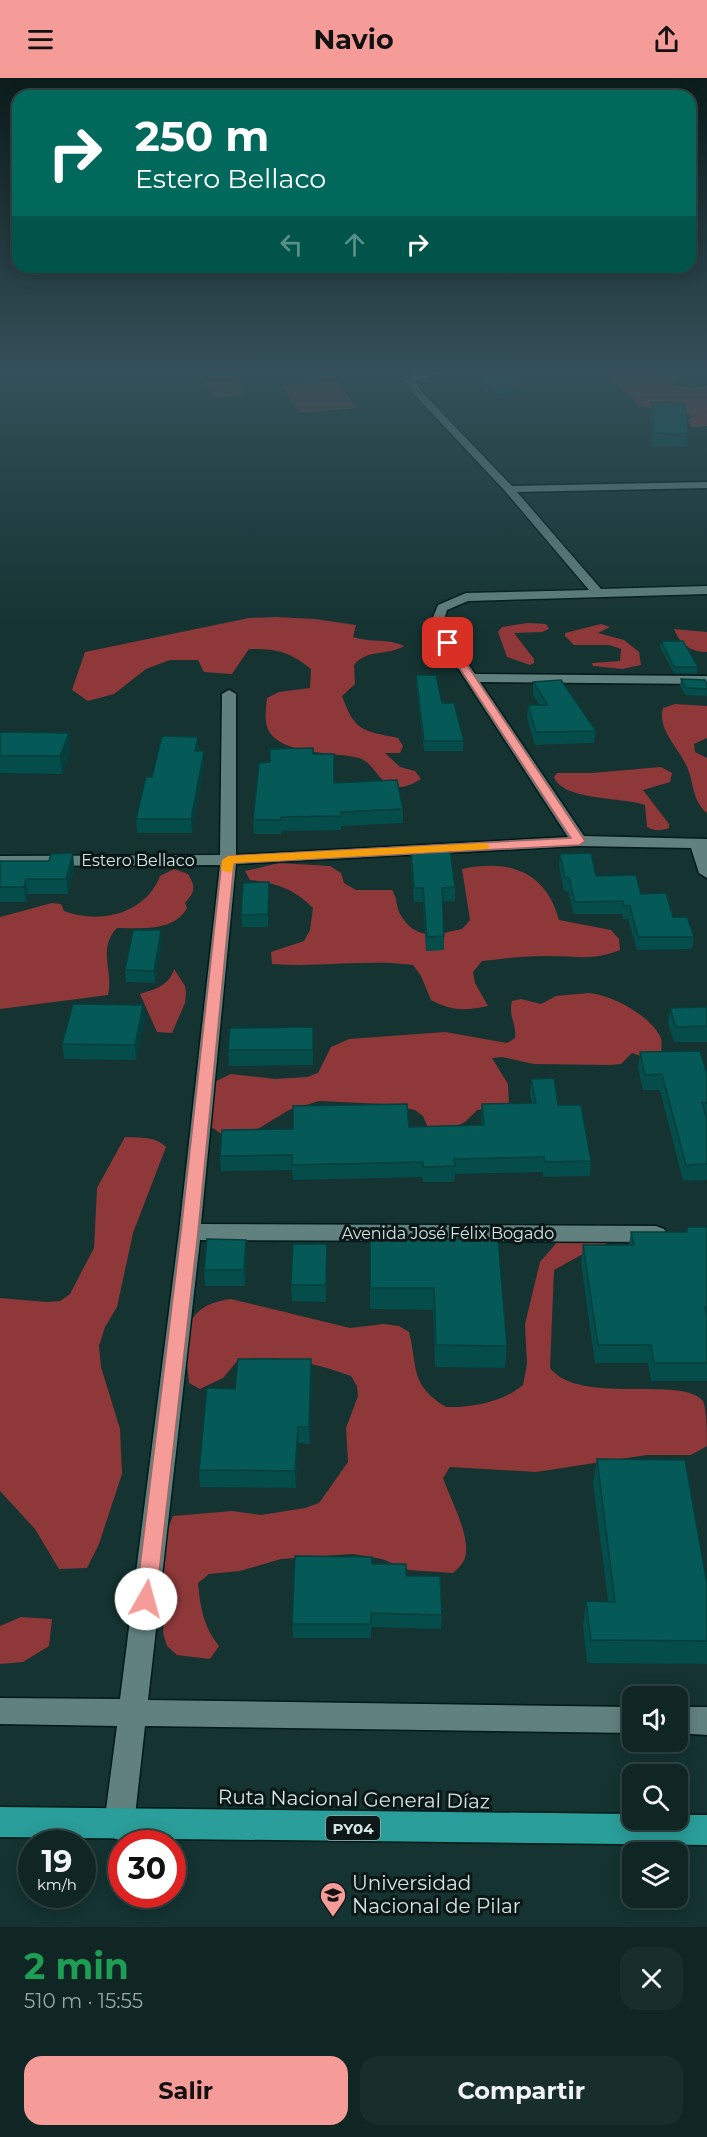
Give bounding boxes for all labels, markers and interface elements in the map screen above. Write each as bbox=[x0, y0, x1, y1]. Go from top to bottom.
icon: menu bbox=[24, 23, 57, 56]
text: Navio bbox=[313, 23, 394, 56]
icon: share bbox=[650, 23, 683, 56]
text: 250 m bbox=[135, 110, 269, 162]
icon: right bbox=[36, 114, 114, 192]
text: Estero Bellaco bbox=[135, 162, 326, 195]
icon: left bbox=[275, 228, 308, 261]
icon: ahead bbox=[338, 228, 371, 261]
icon: right bbox=[401, 228, 434, 261]
pin bbox=[422, 617, 473, 668]
icon: arrive bbox=[431, 626, 464, 659]
street label: Estero Bellaco bbox=[81, 851, 195, 870]
street label: Avenida José Félix Bogado bbox=[342, 1224, 554, 1243]
position arrow bbox=[114, 1567, 178, 1631]
map controls bbox=[622, 1686, 688, 1908]
button: sound bbox=[622, 1686, 688, 1752]
button: search bbox=[622, 1764, 688, 1830]
street label: Ruta Nacional General Díaz bbox=[218, 1785, 490, 1813]
road number: PY04 bbox=[326, 1816, 380, 1840]
speed limit sign: 30 bbox=[108, 1830, 186, 1908]
button: layers bbox=[622, 1842, 688, 1908]
text: 19 bbox=[42, 1843, 72, 1880]
place label: Universidad Nacional de Pilar bbox=[352, 1871, 521, 1918]
text: km/h bbox=[37, 1875, 77, 1894]
school or university icon: Universidad Nacional de Pilar bbox=[318, 1880, 348, 1918]
text: 2 min bbox=[24, 1944, 129, 1988]
button: close bbox=[620, 1947, 683, 2010]
text: 510 m · 15:55 bbox=[24, 1989, 143, 2013]
button: Salir bbox=[24, 2056, 348, 2125]
button: Compartir bbox=[360, 2056, 683, 2125]

